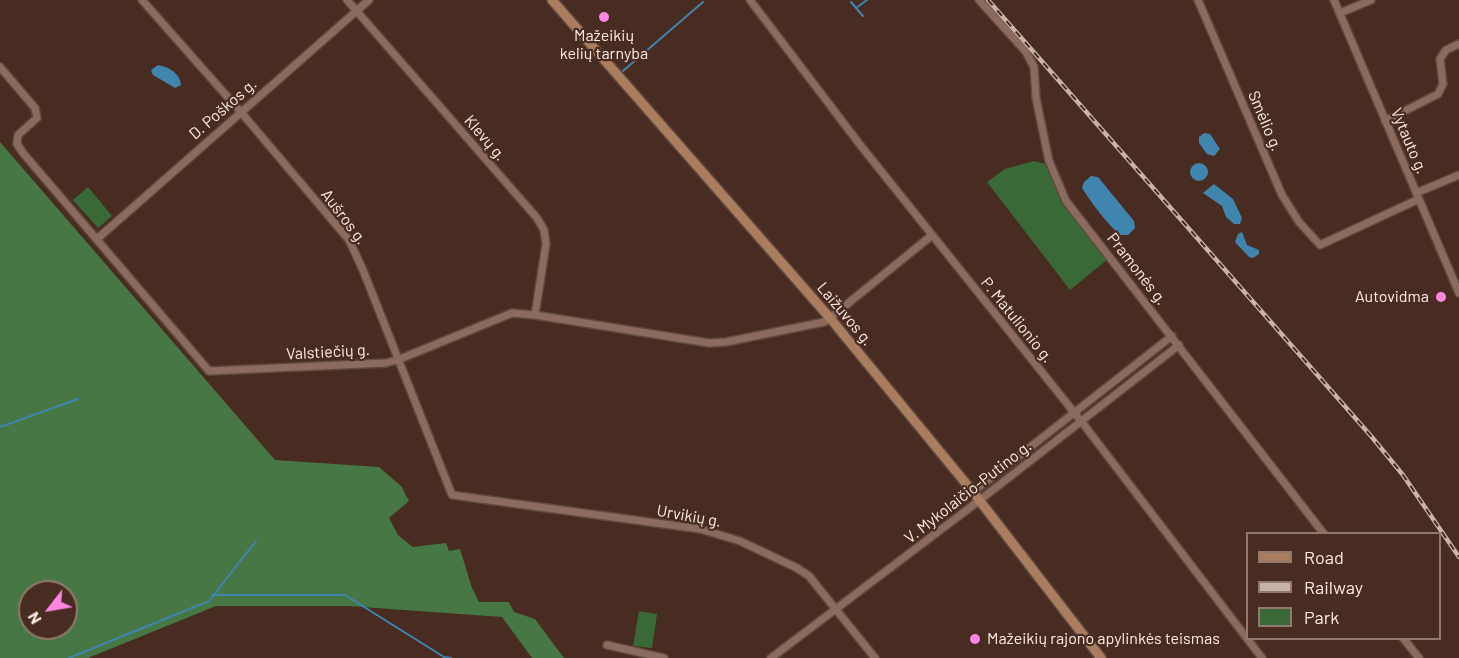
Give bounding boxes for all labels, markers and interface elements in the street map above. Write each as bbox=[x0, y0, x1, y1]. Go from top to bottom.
marker: Mažeikių kelių tarnyba bbox=[597, 10, 611, 24]
place label: Mažeikių kelių tarnyba bbox=[560, 26, 648, 64]
street label: D. Poškos g. bbox=[185, 74, 261, 144]
street label: Smėlio g. bbox=[1244, 88, 1286, 154]
street label: Vytauto g. bbox=[1387, 105, 1431, 177]
street label: Klevų g. bbox=[460, 111, 510, 165]
street label: Aušros g. bbox=[317, 186, 371, 248]
street label: Pramonės g. bbox=[1103, 229, 1171, 309]
street label: P. Matulionio g. bbox=[977, 273, 1057, 367]
street label: Laižuvos g. bbox=[813, 278, 877, 350]
place label: Autovidma bbox=[1355, 287, 1429, 307]
marker: Autovidma bbox=[1434, 290, 1448, 304]
street label: Valstiečių g. bbox=[286, 340, 370, 364]
street label: V. Mykolaičio-Putino g. bbox=[901, 436, 1035, 548]
street label: Urvikių g. bbox=[655, 501, 723, 531]
legend bbox=[1246, 532, 1441, 640]
text: Road bbox=[1304, 546, 1344, 568]
text: Railway bbox=[1304, 576, 1363, 598]
north arrow bbox=[18, 580, 78, 640]
text: Park bbox=[1304, 606, 1339, 628]
text: N bbox=[23, 609, 45, 628]
place label: Mažeikių rajono apylinkės teismas bbox=[987, 629, 1220, 649]
marker: Mažeikių rajono apylinkės teismas bbox=[968, 632, 982, 646]

